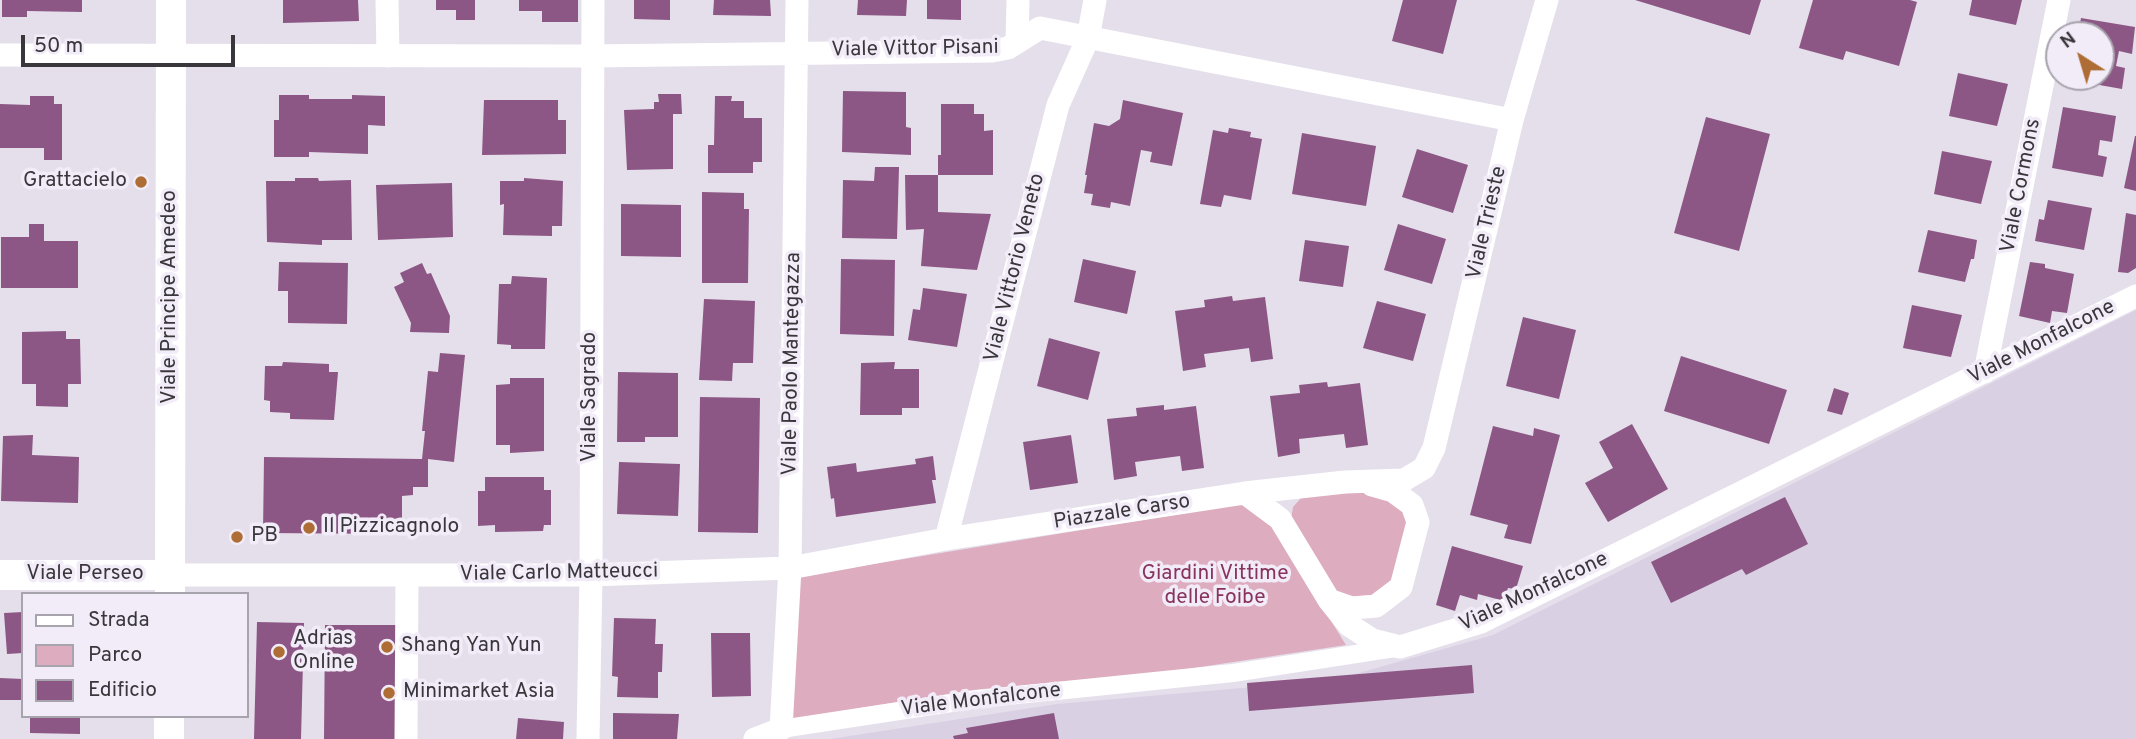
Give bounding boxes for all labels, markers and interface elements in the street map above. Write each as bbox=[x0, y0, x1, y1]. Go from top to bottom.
scale bar bbox=[24, 21, 238, 65]
north arrow bbox=[2045, 21, 2115, 91]
text: N bbox=[2056, 27, 2081, 55]
text: 50 m bbox=[34, 33, 83, 60]
street label: Viale Vittor Pisani bbox=[831, 36, 999, 64]
street label: Viale Cormons bbox=[1997, 117, 2047, 255]
street label: Viale Trieste bbox=[1463, 164, 1513, 282]
place label: Grattacielo bbox=[23, 169, 127, 195]
street label: Viale Vittorio Veneto bbox=[980, 171, 1052, 365]
marker: Grattacielo bbox=[133, 174, 149, 190]
street label: Viale Principe Amedeo bbox=[158, 190, 184, 404]
street label: Viale Paolo Mantegazza bbox=[778, 252, 808, 476]
street label: Viale Monfalcone bbox=[1964, 295, 2120, 391]
street label: Viale Sagrado bbox=[578, 332, 604, 462]
street label: Piazzale Carso bbox=[1052, 490, 1192, 536]
place label: Il Pizzicagnolo bbox=[323, 515, 459, 541]
marker: Il Pizzicagnolo bbox=[301, 520, 317, 536]
place label: PB bbox=[251, 524, 278, 550]
marker: PB bbox=[229, 529, 245, 545]
street label: Viale Monfalcone bbox=[1456, 547, 1612, 639]
street label: Viale Carlo Matteucci bbox=[459, 560, 659, 588]
street label: Viale Perseo bbox=[26, 562, 144, 588]
park label: Giardini Vittime delle Foibe bbox=[1142, 562, 1288, 612]
legend bbox=[21, 592, 248, 718]
text: Strada bbox=[88, 607, 149, 634]
place label: Adrias Online bbox=[293, 627, 355, 677]
place label: Shang Yan Yun bbox=[401, 634, 542, 660]
marker: Shang Yan Yun bbox=[379, 639, 395, 655]
text: Parco bbox=[88, 642, 142, 669]
marker: Adrias Online bbox=[271, 644, 287, 660]
text: Edificio bbox=[88, 677, 157, 704]
street label: Viale Monfalcone bbox=[899, 679, 1063, 723]
place label: Minimarket Asia bbox=[403, 680, 555, 706]
marker: Minimarket Asia bbox=[381, 685, 397, 701]

